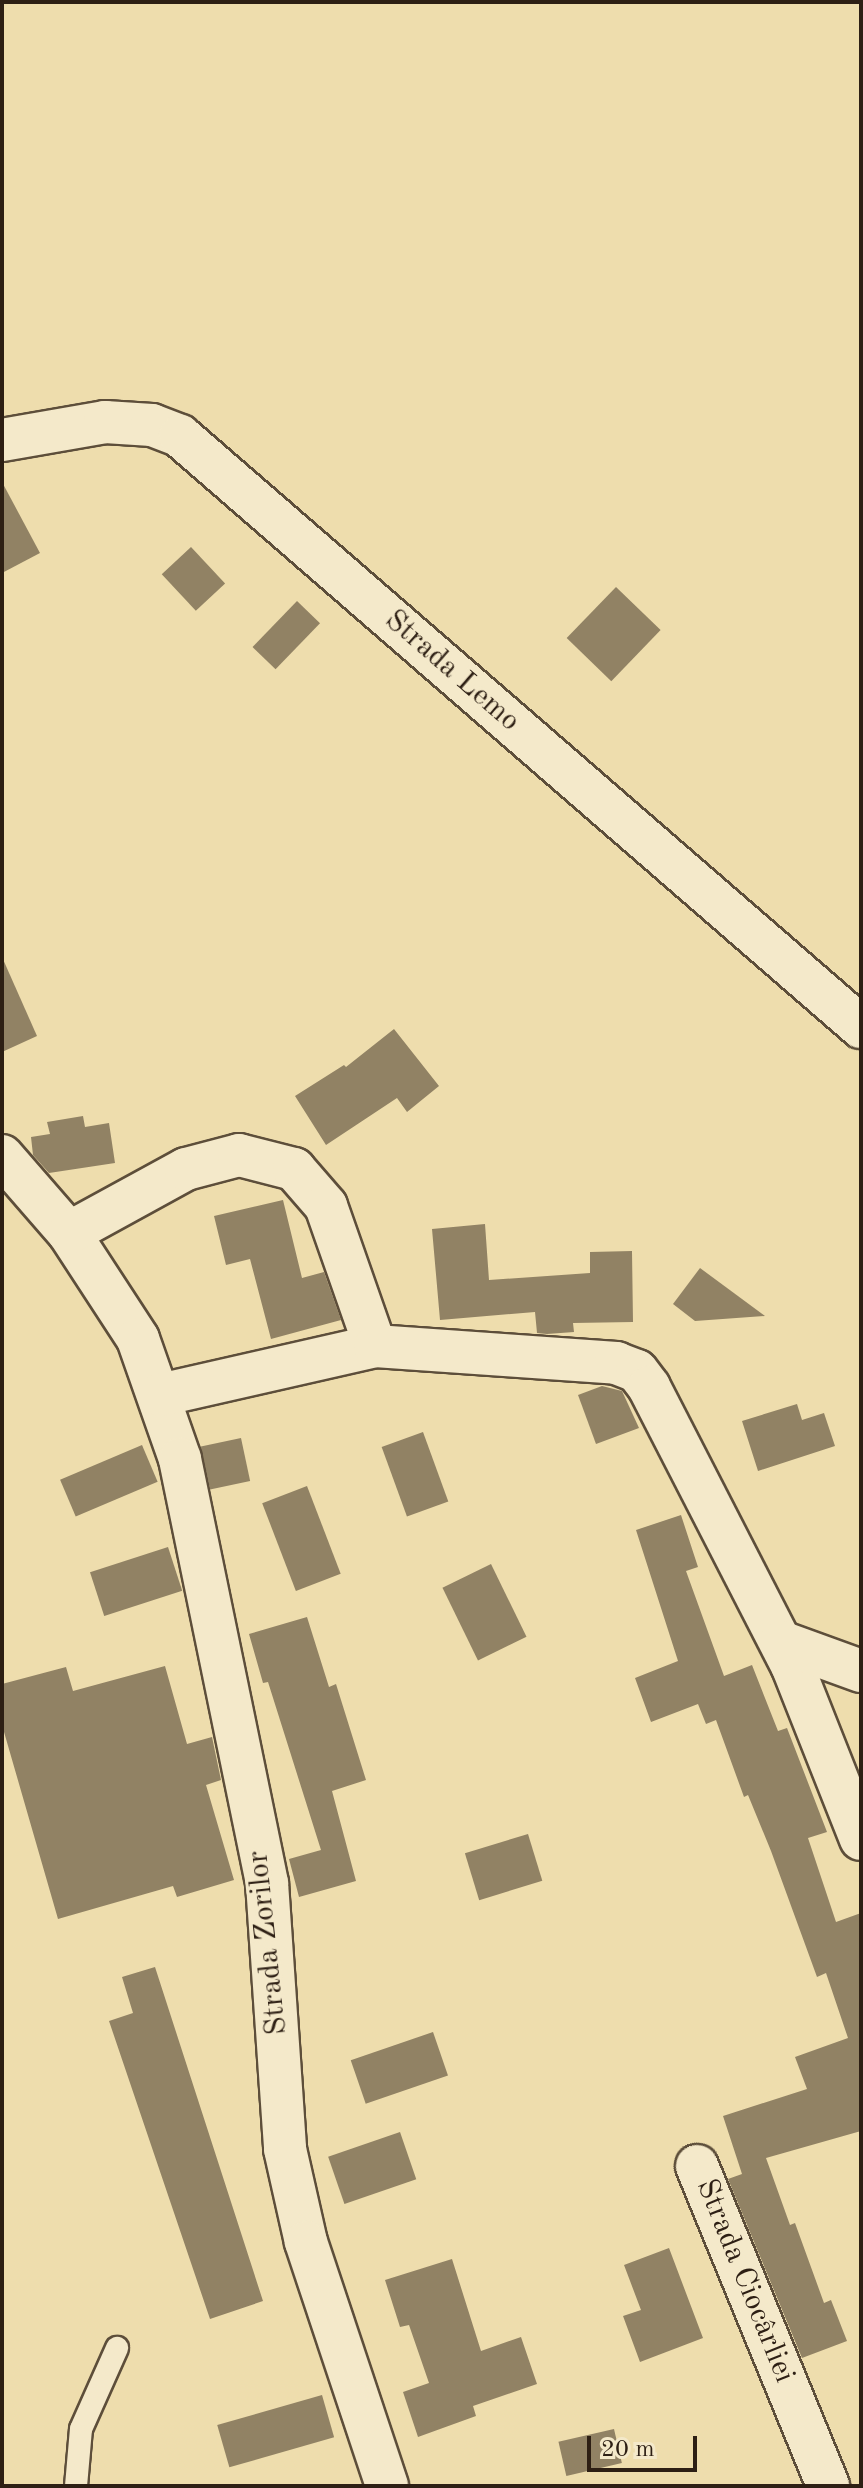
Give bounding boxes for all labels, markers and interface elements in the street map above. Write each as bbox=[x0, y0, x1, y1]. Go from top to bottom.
street label: Strada Lemo bbox=[377, 602, 527, 740]
street label: Strada Zorilor bbox=[240, 1849, 296, 2037]
street label: Strada Ciocârliei bbox=[688, 2174, 802, 2388]
scale bar bbox=[591, 2420, 701, 2470]
text: 20 m bbox=[601, 2438, 655, 2462]

